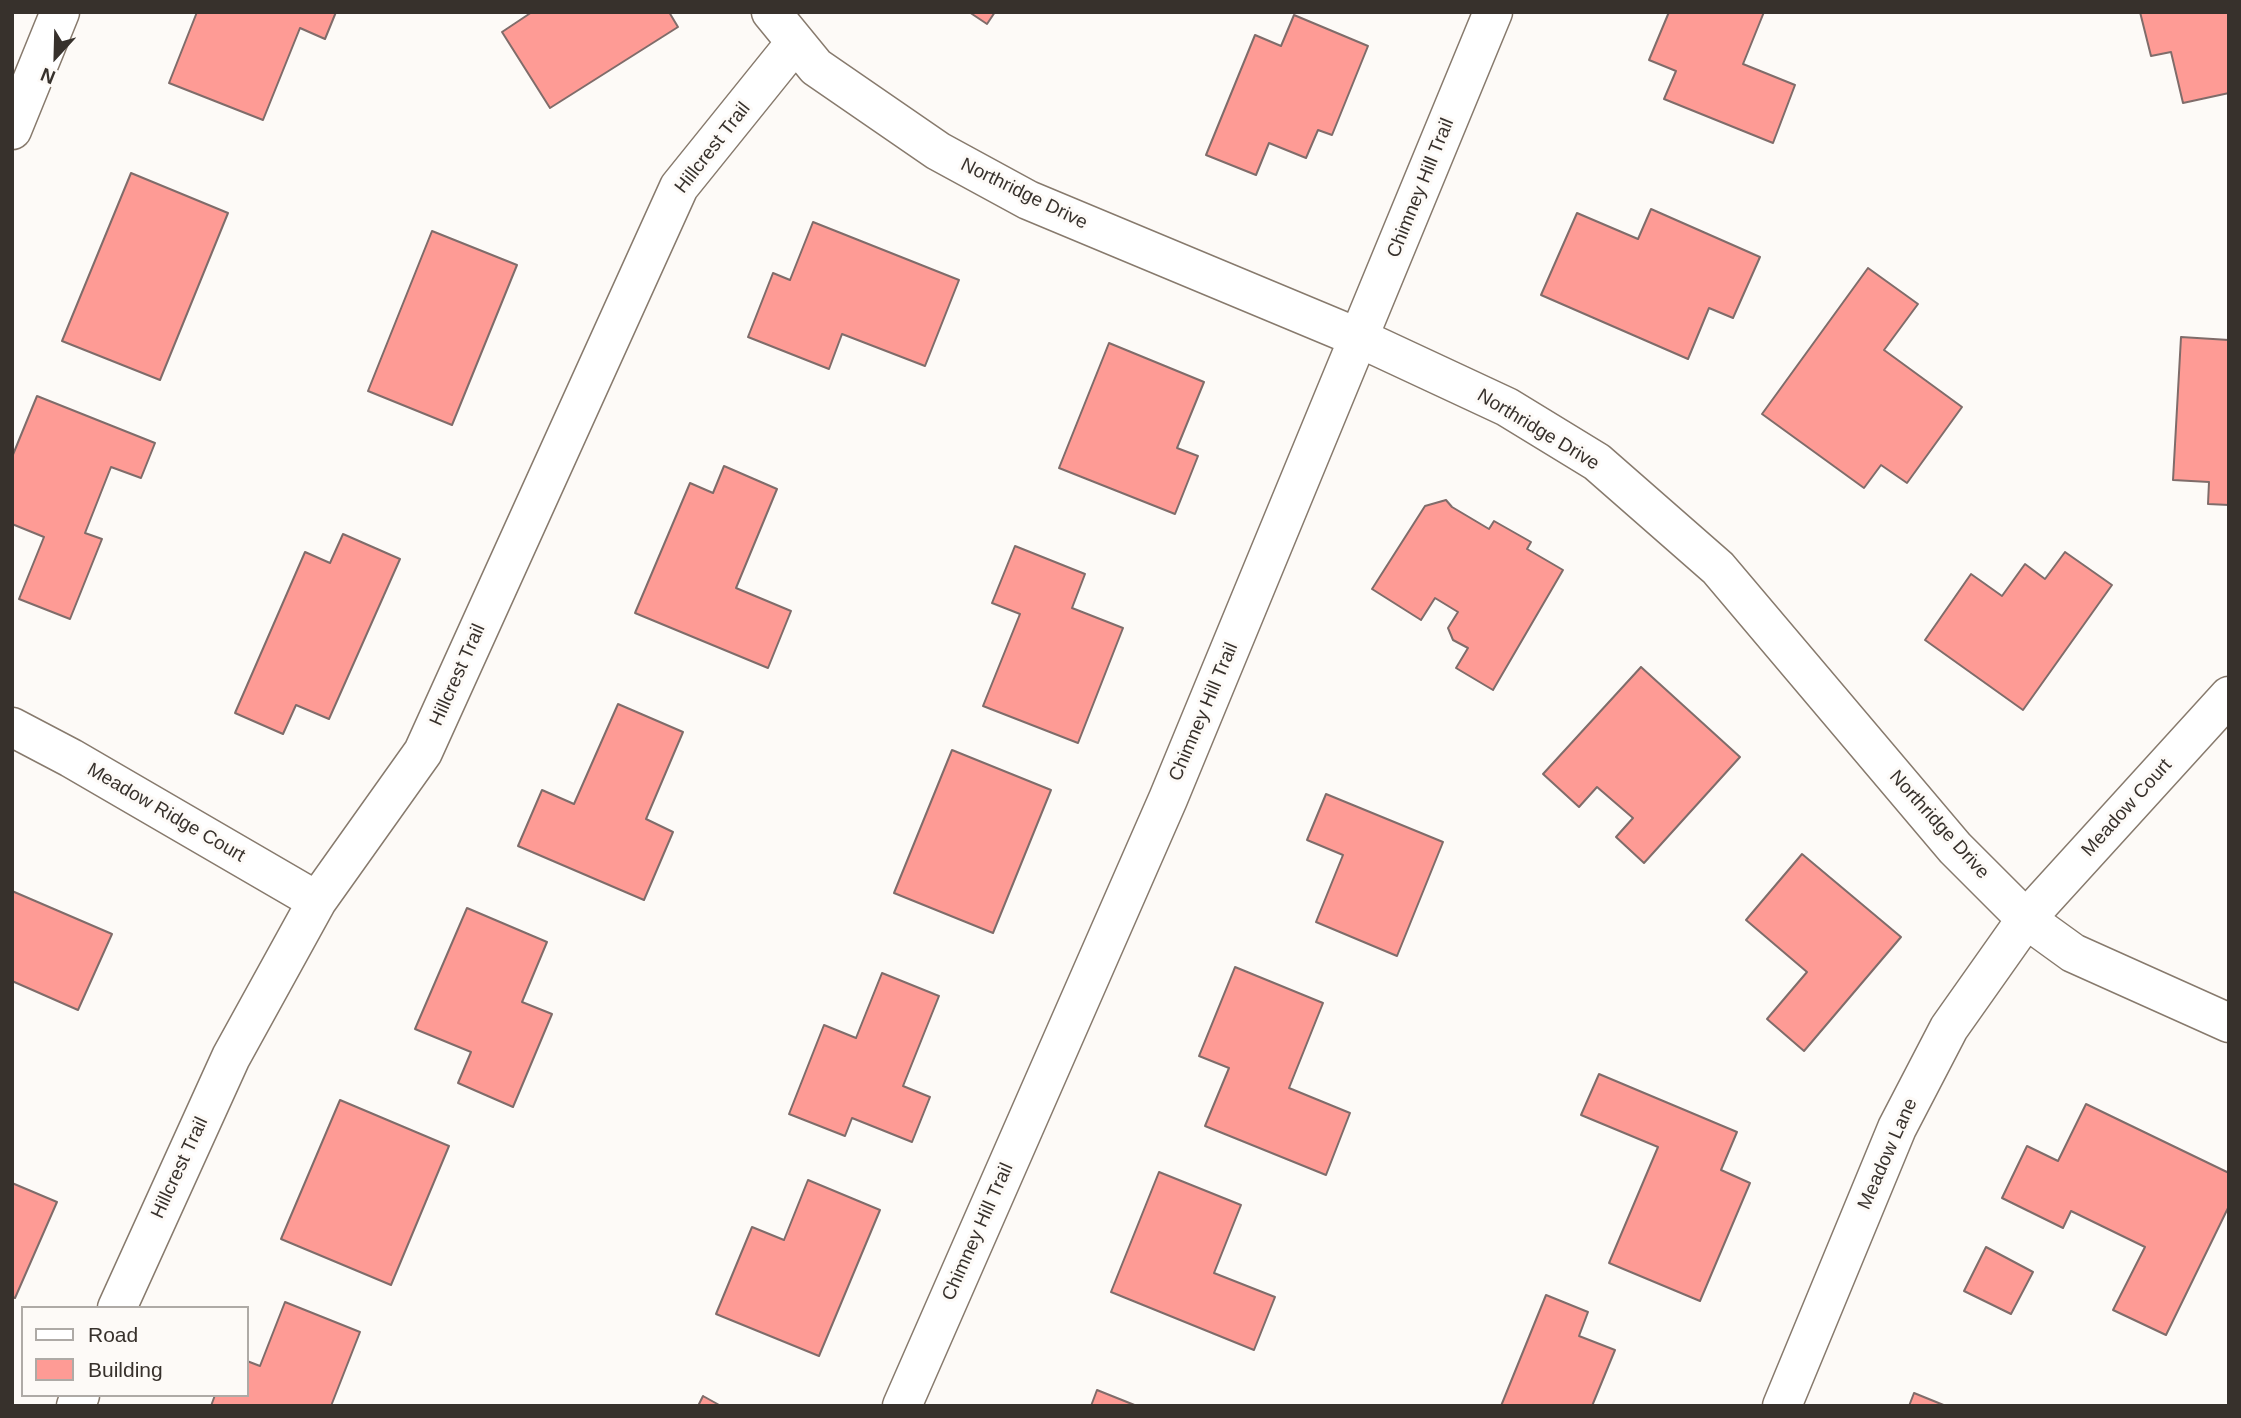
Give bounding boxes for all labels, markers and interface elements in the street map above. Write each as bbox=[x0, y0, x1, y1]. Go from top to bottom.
north arrow bbox=[21, 21, 91, 91]
text: N bbox=[38, 64, 58, 88]
street label: Hillcrest Trail bbox=[670, 98, 756, 198]
street label: Chimney Hill Trail bbox=[1383, 115, 1459, 261]
street label: Northridge Drive bbox=[957, 153, 1091, 235]
street label: Northridge Drive bbox=[1473, 385, 1603, 475]
street label: Hillcrest Trail bbox=[425, 621, 491, 729]
street label: Chimney Hill Trail bbox=[1165, 639, 1243, 785]
street label: Meadow Court bbox=[2077, 754, 2177, 862]
street label: Meadow Ridge Court bbox=[83, 759, 249, 867]
street label: Northridge Drive bbox=[1884, 766, 1994, 884]
street label: Meadow Lane bbox=[1853, 1095, 1923, 1213]
street label: Hillcrest Trail bbox=[147, 1114, 213, 1222]
street label: Chimney Hill Trail bbox=[937, 1160, 1019, 1304]
legend bbox=[21, 1306, 248, 1397]
text: Road bbox=[88, 1323, 138, 1346]
text: Building bbox=[88, 1358, 163, 1381]

